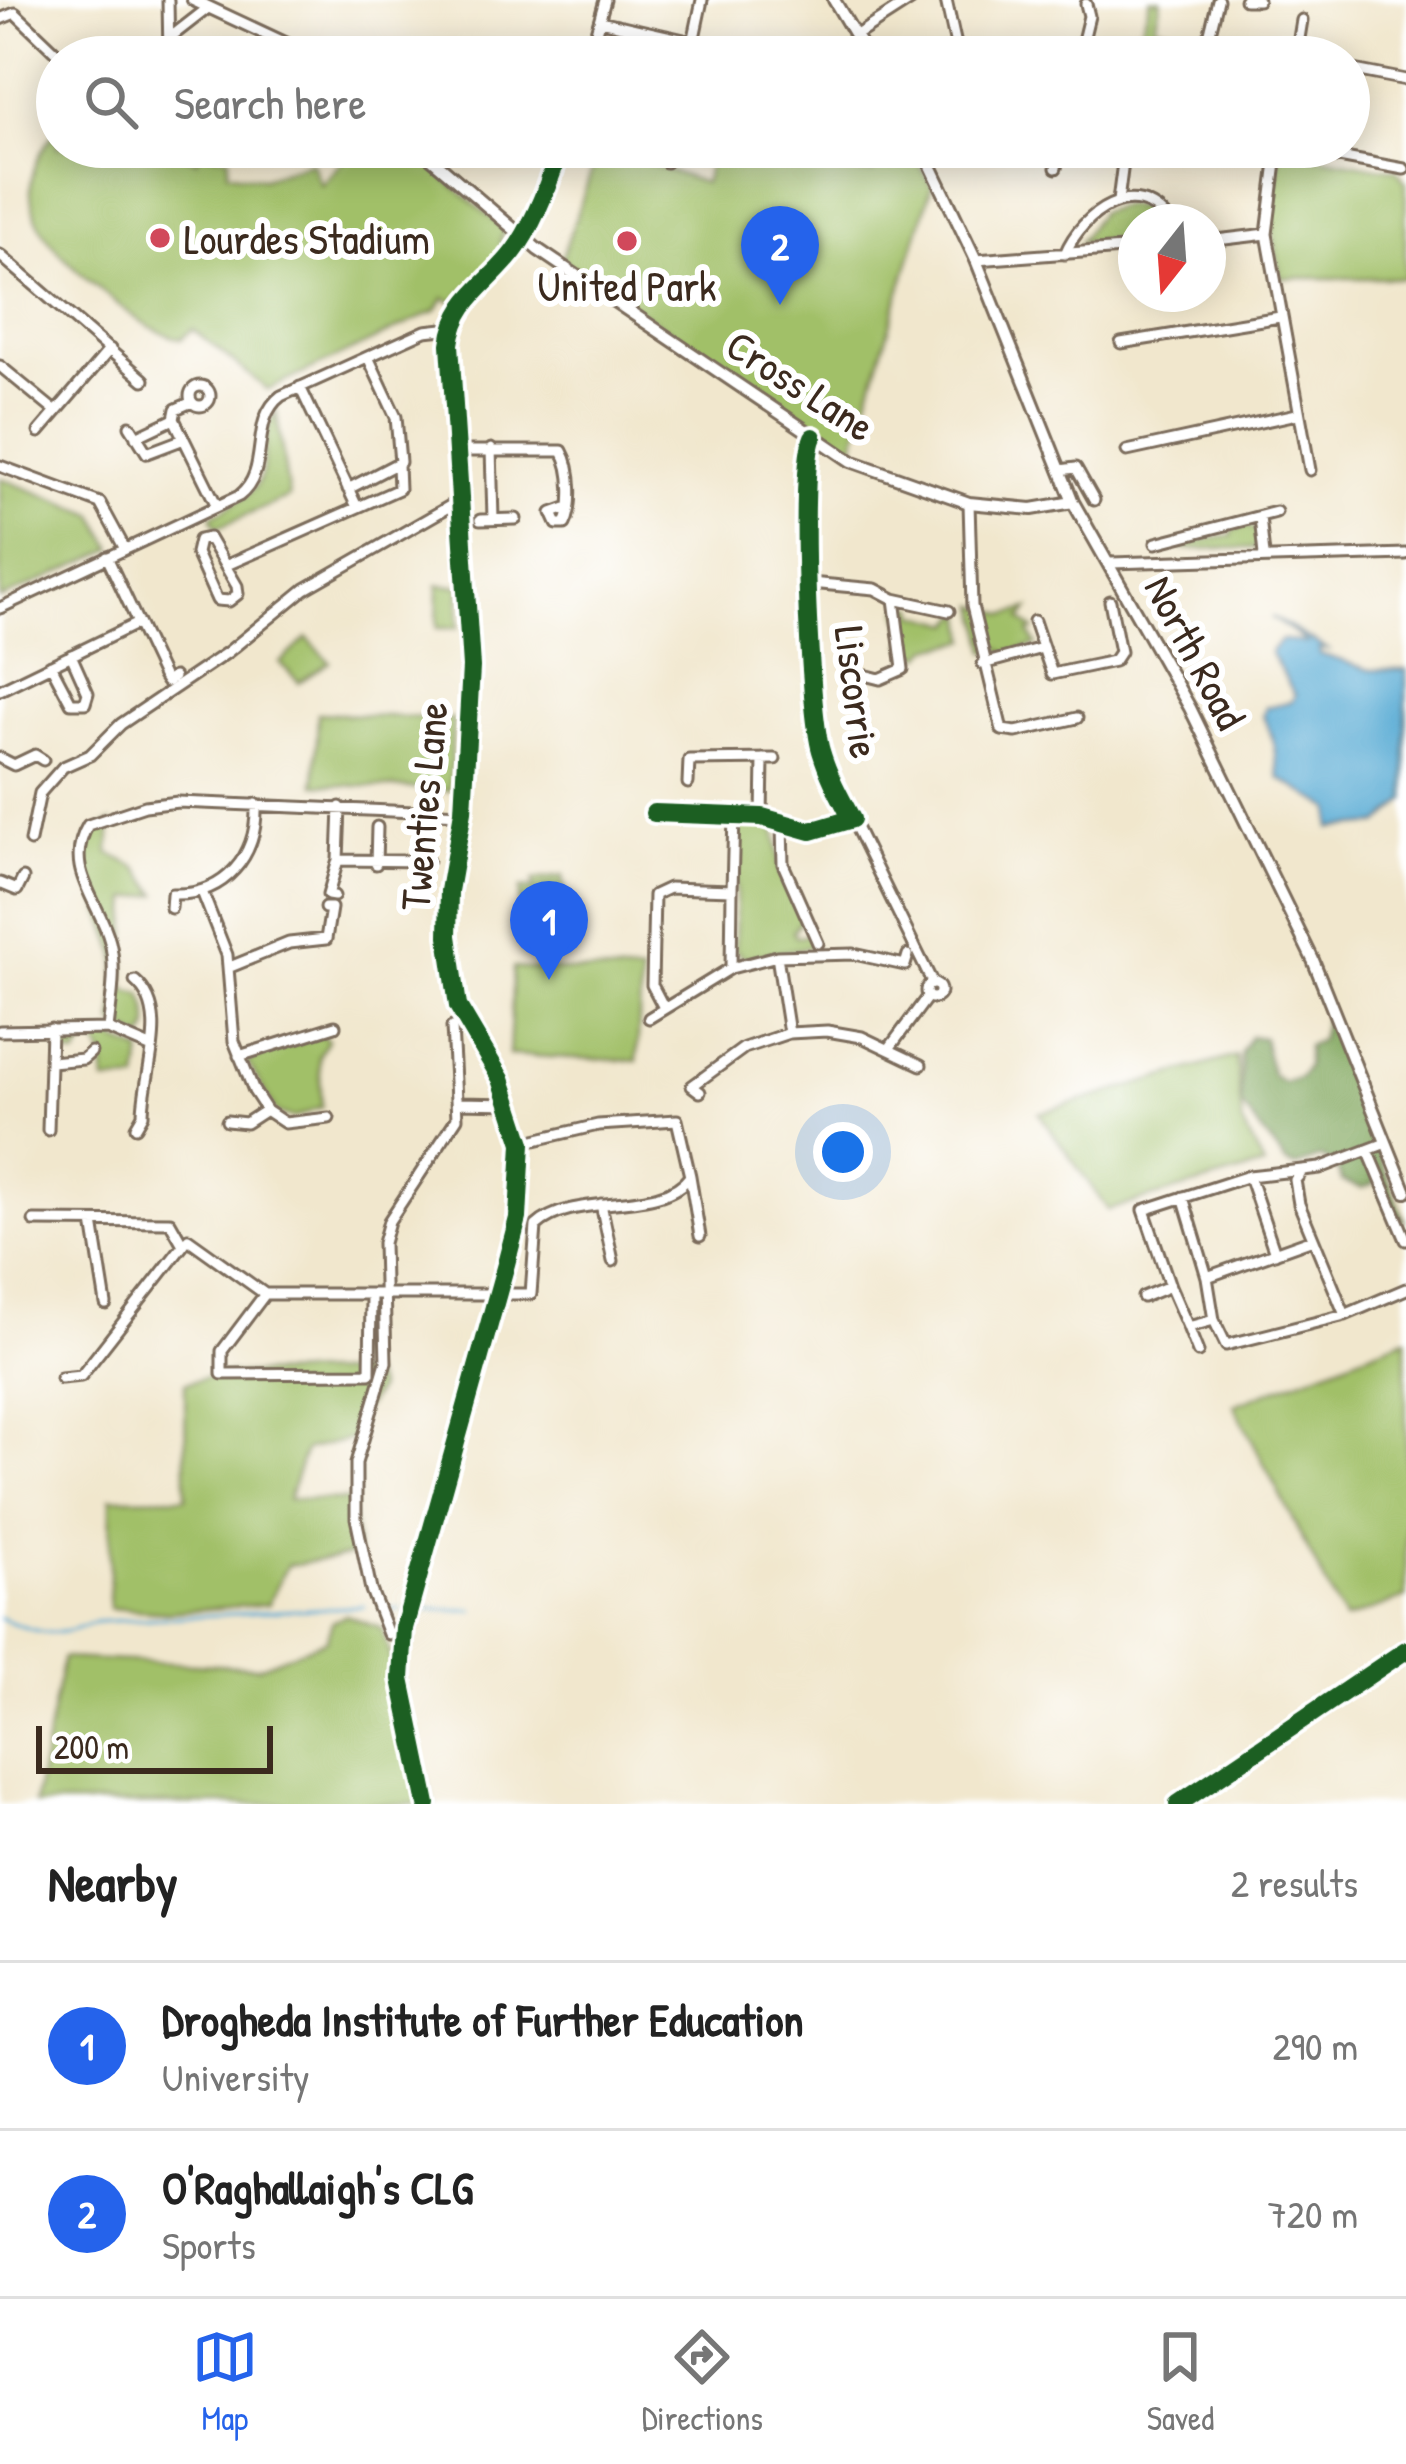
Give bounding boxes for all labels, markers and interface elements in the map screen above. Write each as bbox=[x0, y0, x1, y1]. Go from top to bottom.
search box bbox=[36, 36, 1370, 168]
icon: search bbox=[78, 69, 144, 135]
text: Search here bbox=[174, 72, 366, 133]
north arrow bbox=[1118, 204, 1226, 312]
pin: 2 bbox=[741, 206, 819, 305]
place label: Lourdes Stadium bbox=[184, 210, 430, 267]
marker: Lourdes Stadium bbox=[147, 225, 173, 251]
marker: United Park bbox=[614, 228, 640, 254]
place label: United Park bbox=[538, 257, 716, 314]
street label: Cross Lane bbox=[716, 316, 886, 454]
street label: North Road bbox=[1132, 565, 1260, 739]
street label: Liscorrie bbox=[822, 623, 894, 761]
street label: Twenties Lane bbox=[386, 699, 460, 913]
pin: 1 bbox=[510, 881, 588, 980]
your location bbox=[813, 1122, 873, 1182]
scale bar bbox=[36, 1720, 273, 1773]
text: 200 m bbox=[54, 1725, 129, 1769]
text: Nearby bbox=[48, 1848, 178, 1917]
text: 2 results bbox=[1231, 1856, 1358, 1909]
text: Drogheda Institute of Further Education bbox=[162, 1989, 804, 2050]
text: 1 bbox=[80, 2019, 94, 2072]
text: 290 m bbox=[1272, 2019, 1358, 2072]
text: University bbox=[162, 2050, 310, 2103]
text: O'Raghallaigh's CLG bbox=[162, 2157, 473, 2218]
text: 2 bbox=[78, 2187, 96, 2240]
text: 720 m bbox=[1267, 2187, 1358, 2240]
text: Sports bbox=[162, 2218, 256, 2271]
tab: Map bbox=[192, 2324, 258, 2440]
tab: Directions bbox=[642, 2324, 763, 2440]
tab: Saved bbox=[1147, 2324, 1214, 2440]

